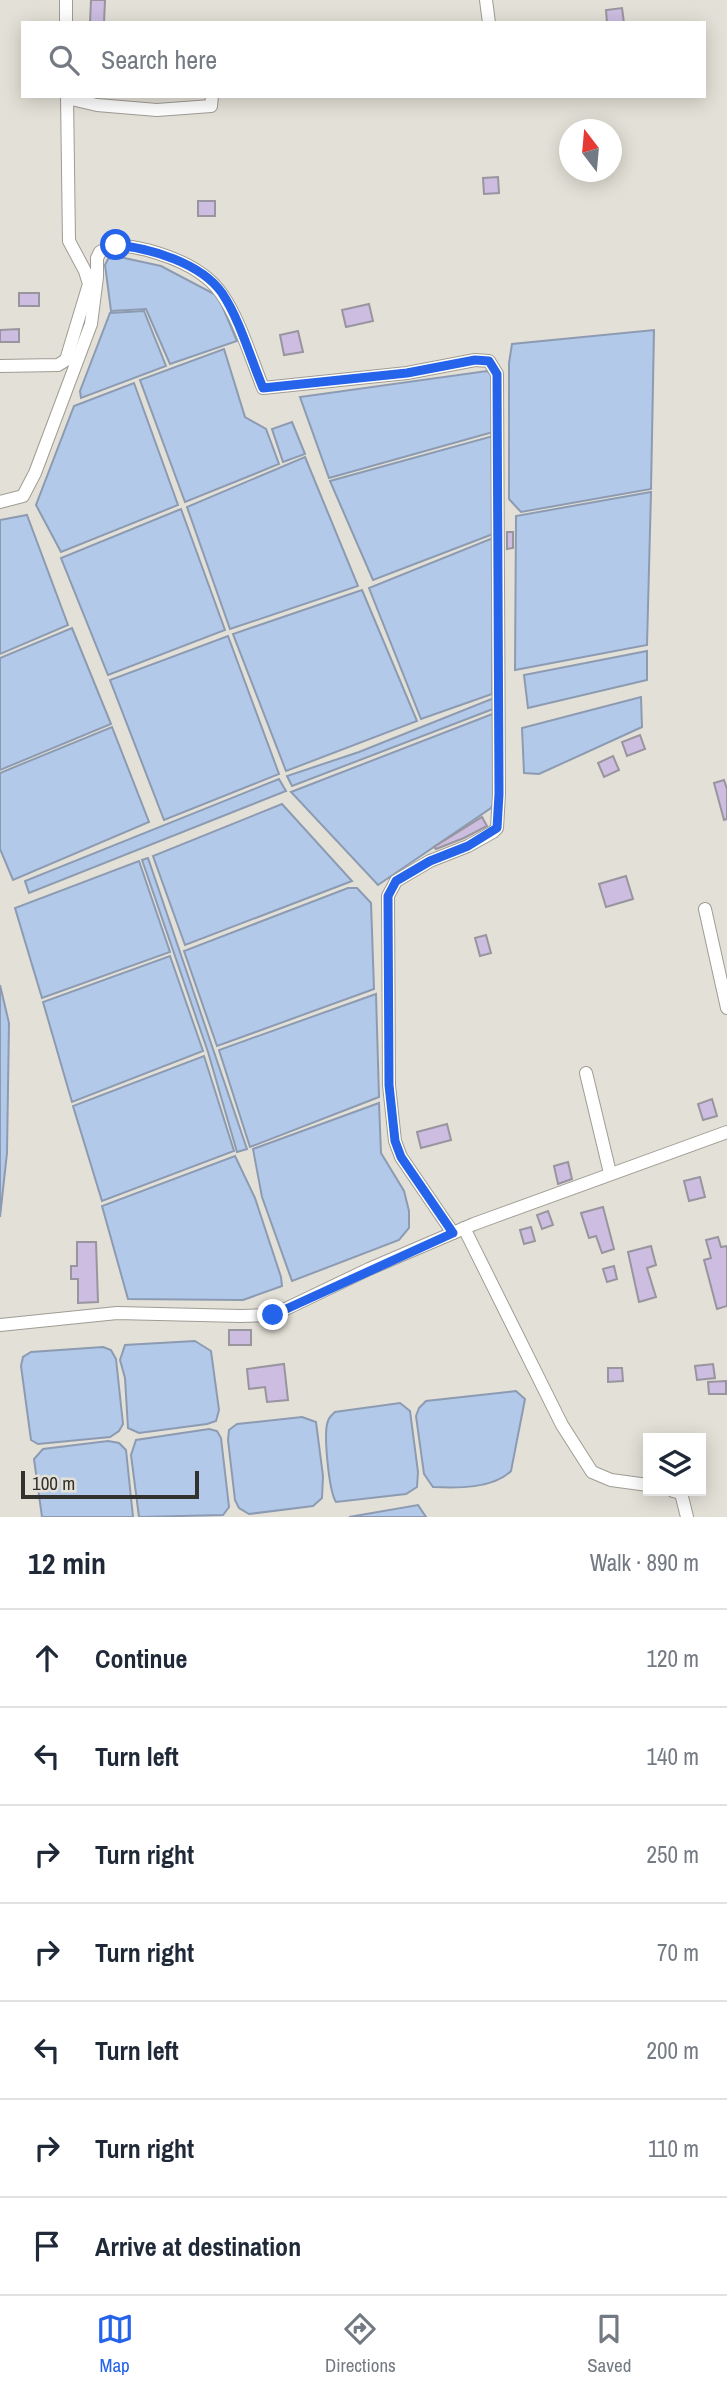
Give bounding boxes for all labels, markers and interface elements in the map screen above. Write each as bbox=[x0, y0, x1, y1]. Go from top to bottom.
search box bbox=[21, 21, 706, 98]
icon: search bbox=[45, 41, 83, 79]
text: Search here bbox=[101, 42, 217, 77]
north arrow bbox=[559, 119, 622, 182]
route start bbox=[100, 229, 131, 260]
route end bbox=[257, 1299, 288, 1330]
map controls bbox=[643, 1433, 706, 1496]
button: layers bbox=[643, 1433, 706, 1496]
scale bar bbox=[21, 1468, 200, 1500]
text: 100 m bbox=[32, 1470, 75, 1496]
text: 12 min bbox=[28, 1543, 106, 1583]
text: Walk · 890 m bbox=[590, 1547, 699, 1578]
icon: ahead bbox=[28, 1639, 66, 1677]
text: Continue bbox=[95, 1641, 187, 1676]
text: 120 m bbox=[647, 1643, 699, 1674]
icon: left bbox=[28, 1737, 66, 1775]
text: Turn left bbox=[95, 1739, 179, 1774]
text: 140 m bbox=[647, 1741, 699, 1772]
icon: right bbox=[28, 1835, 66, 1873]
text: Turn right bbox=[95, 1837, 194, 1872]
text: 250 m bbox=[647, 1839, 699, 1870]
icon: right bbox=[28, 1933, 66, 1971]
text: Turn right bbox=[95, 1935, 194, 1970]
text: 70 m bbox=[657, 1937, 699, 1968]
icon: left bbox=[28, 2031, 66, 2069]
text: Turn left bbox=[95, 2033, 179, 2068]
text: 200 m bbox=[647, 2035, 699, 2066]
icon: right bbox=[28, 2129, 66, 2167]
text: Turn right bbox=[95, 2131, 194, 2166]
text: 110 m bbox=[648, 2133, 699, 2164]
icon: arrive bbox=[28, 2227, 66, 2265]
text: Arrive at destination bbox=[95, 2229, 301, 2264]
tab: Map bbox=[96, 2310, 134, 2378]
tab: Directions bbox=[325, 2310, 396, 2378]
tab: Saved bbox=[587, 2310, 631, 2378]

